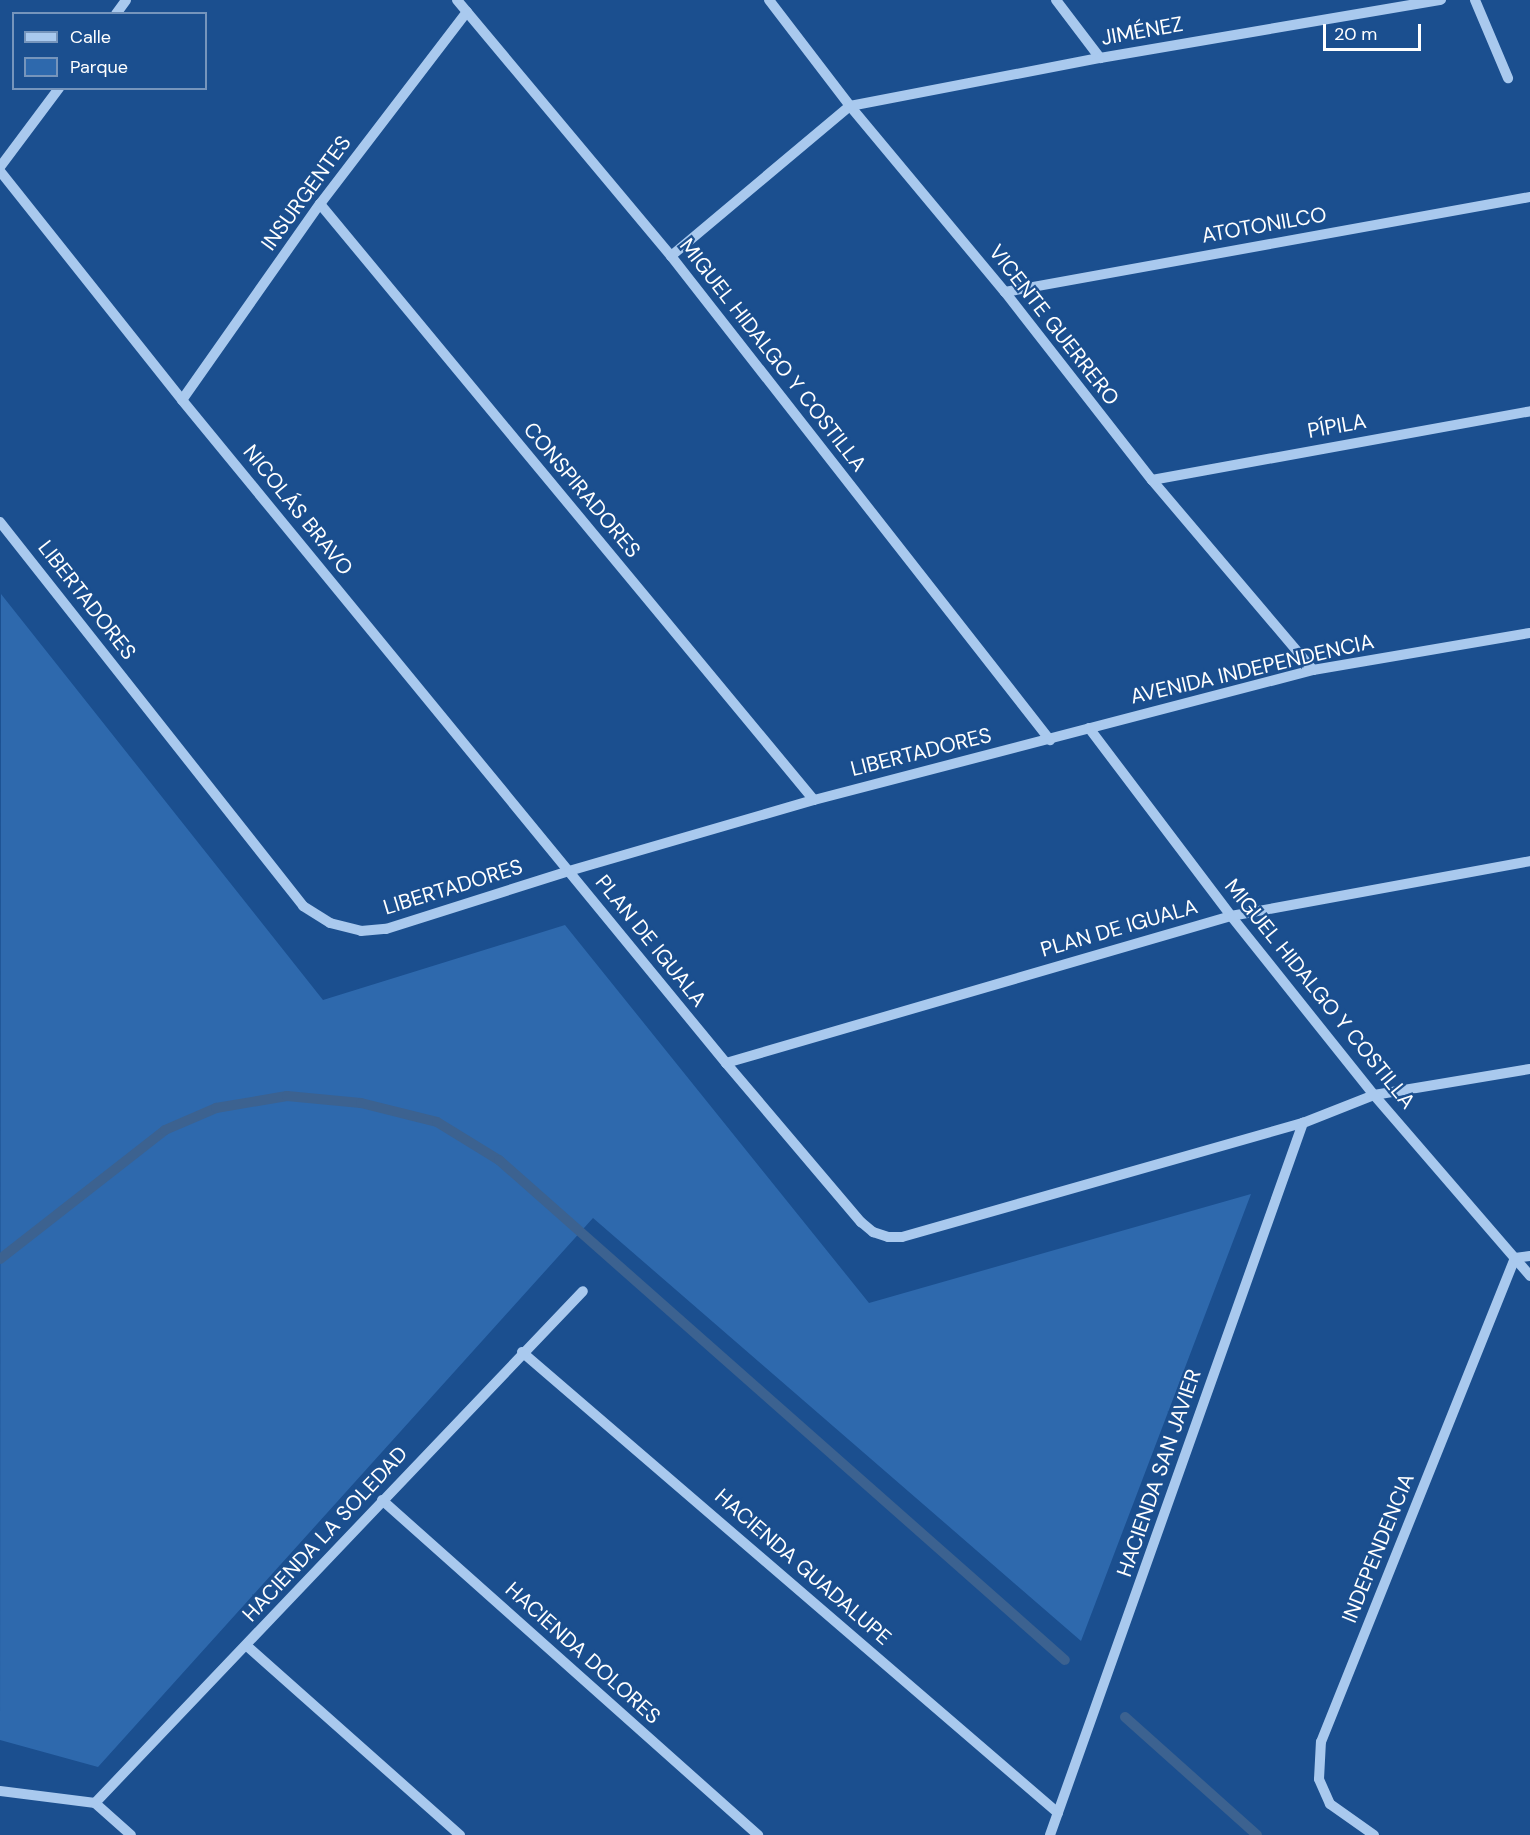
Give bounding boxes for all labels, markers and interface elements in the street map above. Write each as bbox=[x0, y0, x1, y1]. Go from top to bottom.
street label: JIMÉNEZ bbox=[1099, 11, 1185, 51]
legend bbox=[12, 12, 207, 90]
scale bar bbox=[1326, 12, 1424, 50]
text: 20 m bbox=[1334, 22, 1377, 46]
text: Calle bbox=[70, 25, 111, 49]
text: Parque bbox=[70, 55, 128, 79]
street label: INSURGENTES bbox=[256, 131, 356, 255]
street label: ATOTONILCO bbox=[1200, 202, 1328, 248]
street label: MIGUEL HIDALGO Y COSTILLA bbox=[674, 234, 872, 476]
street label: VICENTE GUERRERO bbox=[984, 240, 1124, 410]
street label: PÍPILA bbox=[1306, 408, 1368, 444]
street label: CONSPIRADORES bbox=[518, 417, 646, 563]
street label: NICOLÁS BRAVO bbox=[238, 440, 358, 580]
street label: LIBERTADORES bbox=[33, 535, 141, 665]
street label: AVENIDA INDEPENDENCIA bbox=[1128, 629, 1376, 709]
street label: LIBERTADORES bbox=[848, 722, 994, 782]
street label: LIBERTADORES bbox=[380, 854, 526, 920]
street label: PLAN DE IGUALA bbox=[590, 870, 712, 1012]
street label: MIGUEL HIDALGO Y COSTILLA bbox=[1219, 874, 1421, 1114]
street label: PLAN DE IGUALA bbox=[1038, 894, 1200, 962]
street label: HACIENDA SAN JAVIER bbox=[1112, 1366, 1206, 1580]
street label: HACIENDA LA SOLEDAD bbox=[237, 1441, 413, 1627]
street label: INDEPENDENCIA bbox=[1337, 1470, 1419, 1626]
street label: HACIENDA GUADALUPE bbox=[710, 1484, 896, 1650]
street label: HACIENDA DOLORES bbox=[500, 1577, 666, 1729]

